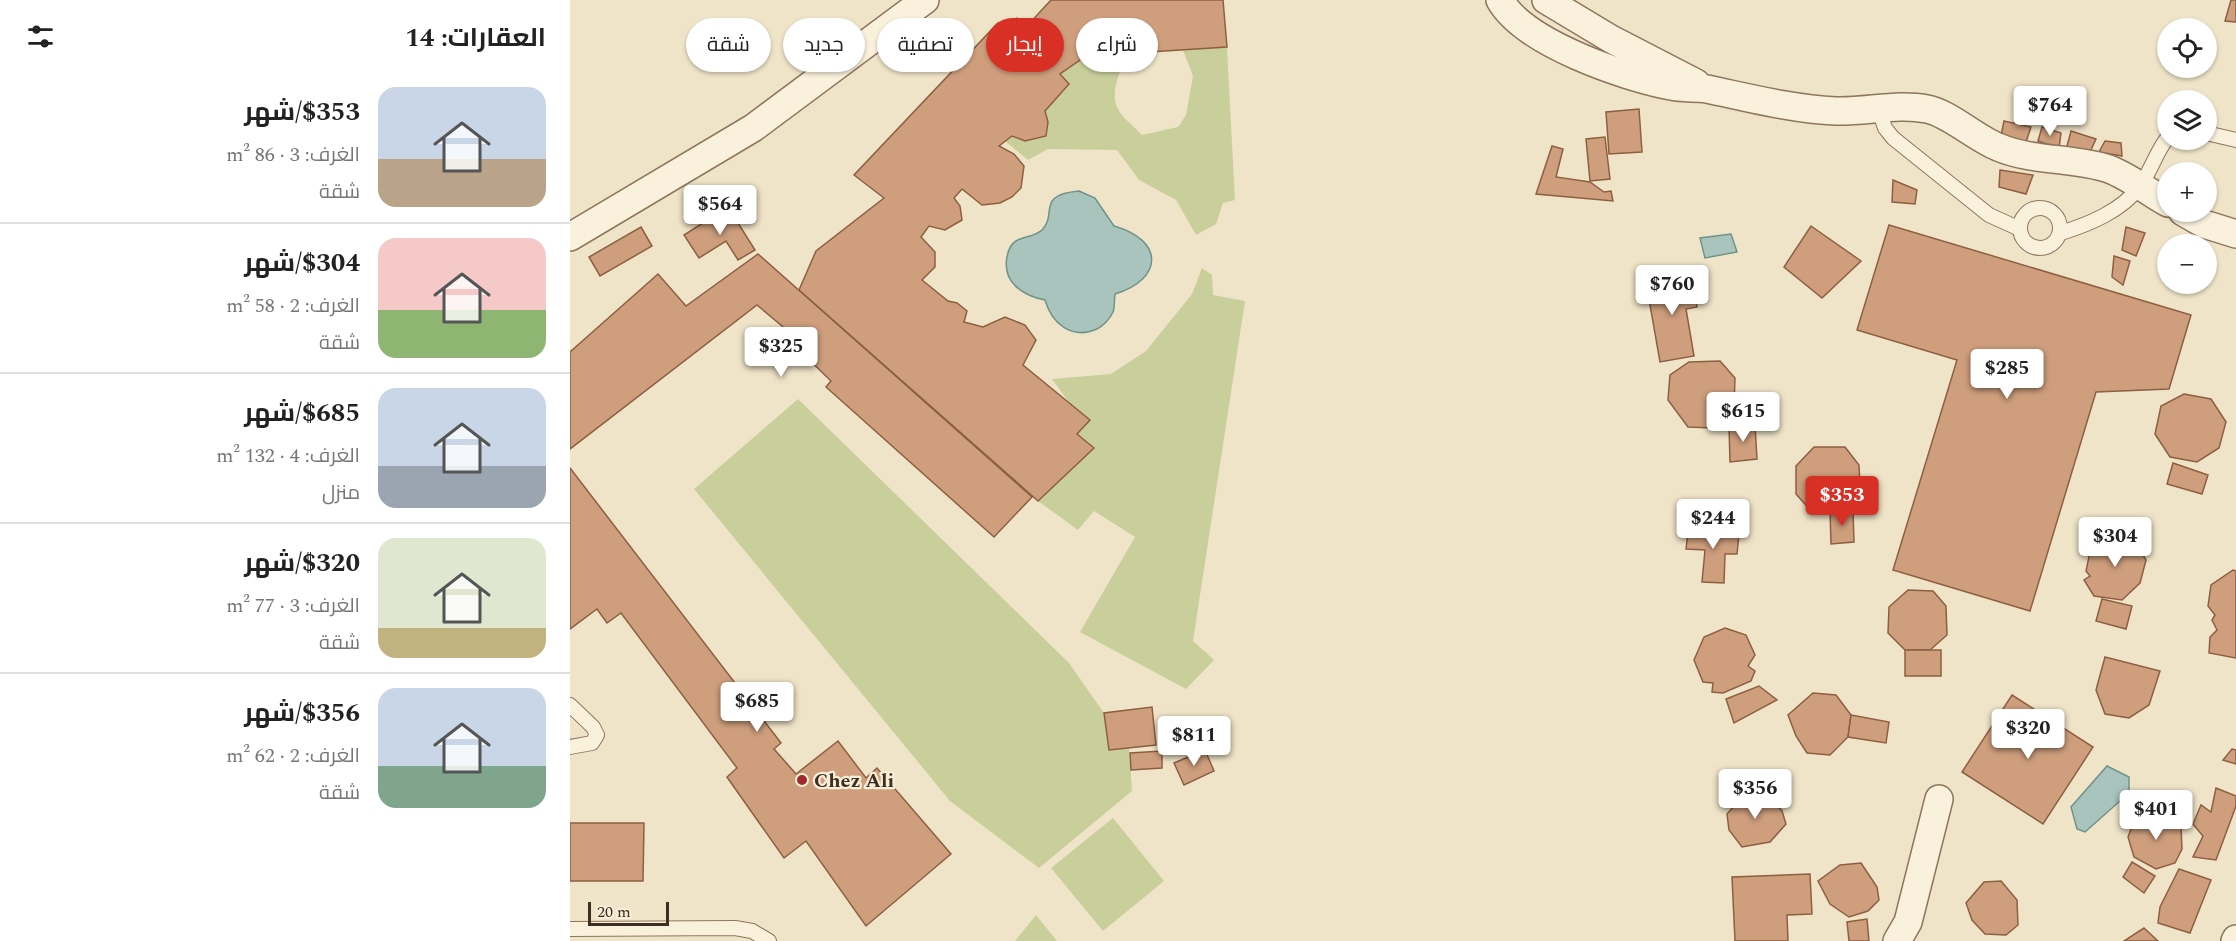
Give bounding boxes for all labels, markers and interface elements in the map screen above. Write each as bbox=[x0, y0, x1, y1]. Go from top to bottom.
text: العقارات: 14 bbox=[405, 18, 546, 58]
chip: شقة bbox=[686, 18, 771, 72]
chip: جديد bbox=[783, 18, 865, 72]
chip: تصفية bbox=[877, 18, 974, 72]
chip: إيجار bbox=[986, 18, 1064, 72]
chip: شراء bbox=[1076, 18, 1158, 72]
map controls bbox=[2157, 18, 2217, 294]
button: locate bbox=[2157, 18, 2217, 78]
icon: filters bbox=[24, 20, 57, 53]
pin: $764 bbox=[2014, 86, 2086, 137]
text: $764 bbox=[2028, 90, 2072, 120]
button: layers bbox=[2157, 90, 2217, 150]
text: $353/شهر bbox=[244, 92, 360, 132]
icon: home bbox=[426, 111, 498, 183]
text: الغرف: 3 · 86 m² bbox=[226, 140, 360, 170]
button: + bbox=[2157, 162, 2217, 222]
text: شقة bbox=[319, 177, 360, 207]
pin: $564 bbox=[684, 185, 756, 236]
text: $564 bbox=[698, 189, 742, 219]
button: − bbox=[2157, 234, 2217, 294]
text: $304/شهر bbox=[244, 243, 360, 283]
icon: home bbox=[426, 262, 498, 334]
pin: $760 bbox=[1636, 265, 1708, 316]
text: $760 bbox=[1650, 269, 1694, 299]
text: الغرف: 2 · 58 m² bbox=[226, 291, 360, 321]
pin: $325 bbox=[745, 327, 817, 378]
text: شقة bbox=[319, 328, 360, 358]
text: $325 bbox=[759, 331, 803, 361]
pin: $285 bbox=[1971, 349, 2043, 400]
text: $285 bbox=[1985, 353, 2029, 383]
pin: $615 bbox=[1707, 392, 1779, 443]
text: $685/شهر bbox=[244, 393, 360, 433]
text: $615 bbox=[1721, 396, 1765, 426]
icon: home bbox=[426, 412, 498, 484]
text: الغرف: 4 · 132 m² bbox=[216, 441, 360, 471]
pin: $353 bbox=[1806, 476, 1878, 527]
text: منزل bbox=[322, 478, 360, 508]
text: $353 bbox=[1820, 480, 1864, 510]
pin: $244 bbox=[1677, 499, 1749, 550]
text: $244 bbox=[1691, 503, 1735, 533]
pin: $304 bbox=[2079, 517, 2151, 568]
text: $304 bbox=[2093, 521, 2137, 551]
text: $320/شهر bbox=[244, 543, 360, 583]
icon: home bbox=[426, 562, 498, 634]
text: الغرف: 3 · 77 m² bbox=[226, 591, 360, 621]
text: شقة bbox=[319, 628, 360, 658]
pin: $685 bbox=[721, 682, 793, 733]
text: $685 bbox=[735, 686, 779, 716]
text: $356/شهر bbox=[244, 693, 360, 733]
pin: $320 bbox=[1992, 709, 2064, 760]
icon: home bbox=[426, 712, 498, 784]
text: $320 bbox=[2006, 713, 2050, 743]
pin: $811 bbox=[1158, 716, 1230, 767]
text: $811 bbox=[1172, 720, 1216, 750]
text: الغرف: 2 · 62 m² bbox=[226, 741, 360, 771]
place label: Chez Ali bbox=[814, 766, 894, 796]
pin: $356 bbox=[1719, 769, 1791, 820]
marker: Chez Ali bbox=[795, 773, 809, 787]
text: $356 bbox=[1733, 773, 1777, 803]
text: شقة bbox=[319, 778, 360, 808]
pin: $401 bbox=[2120, 790, 2192, 841]
text: $401 bbox=[2134, 794, 2178, 824]
scale bar bbox=[588, 899, 669, 926]
text: 20 m bbox=[597, 900, 631, 924]

